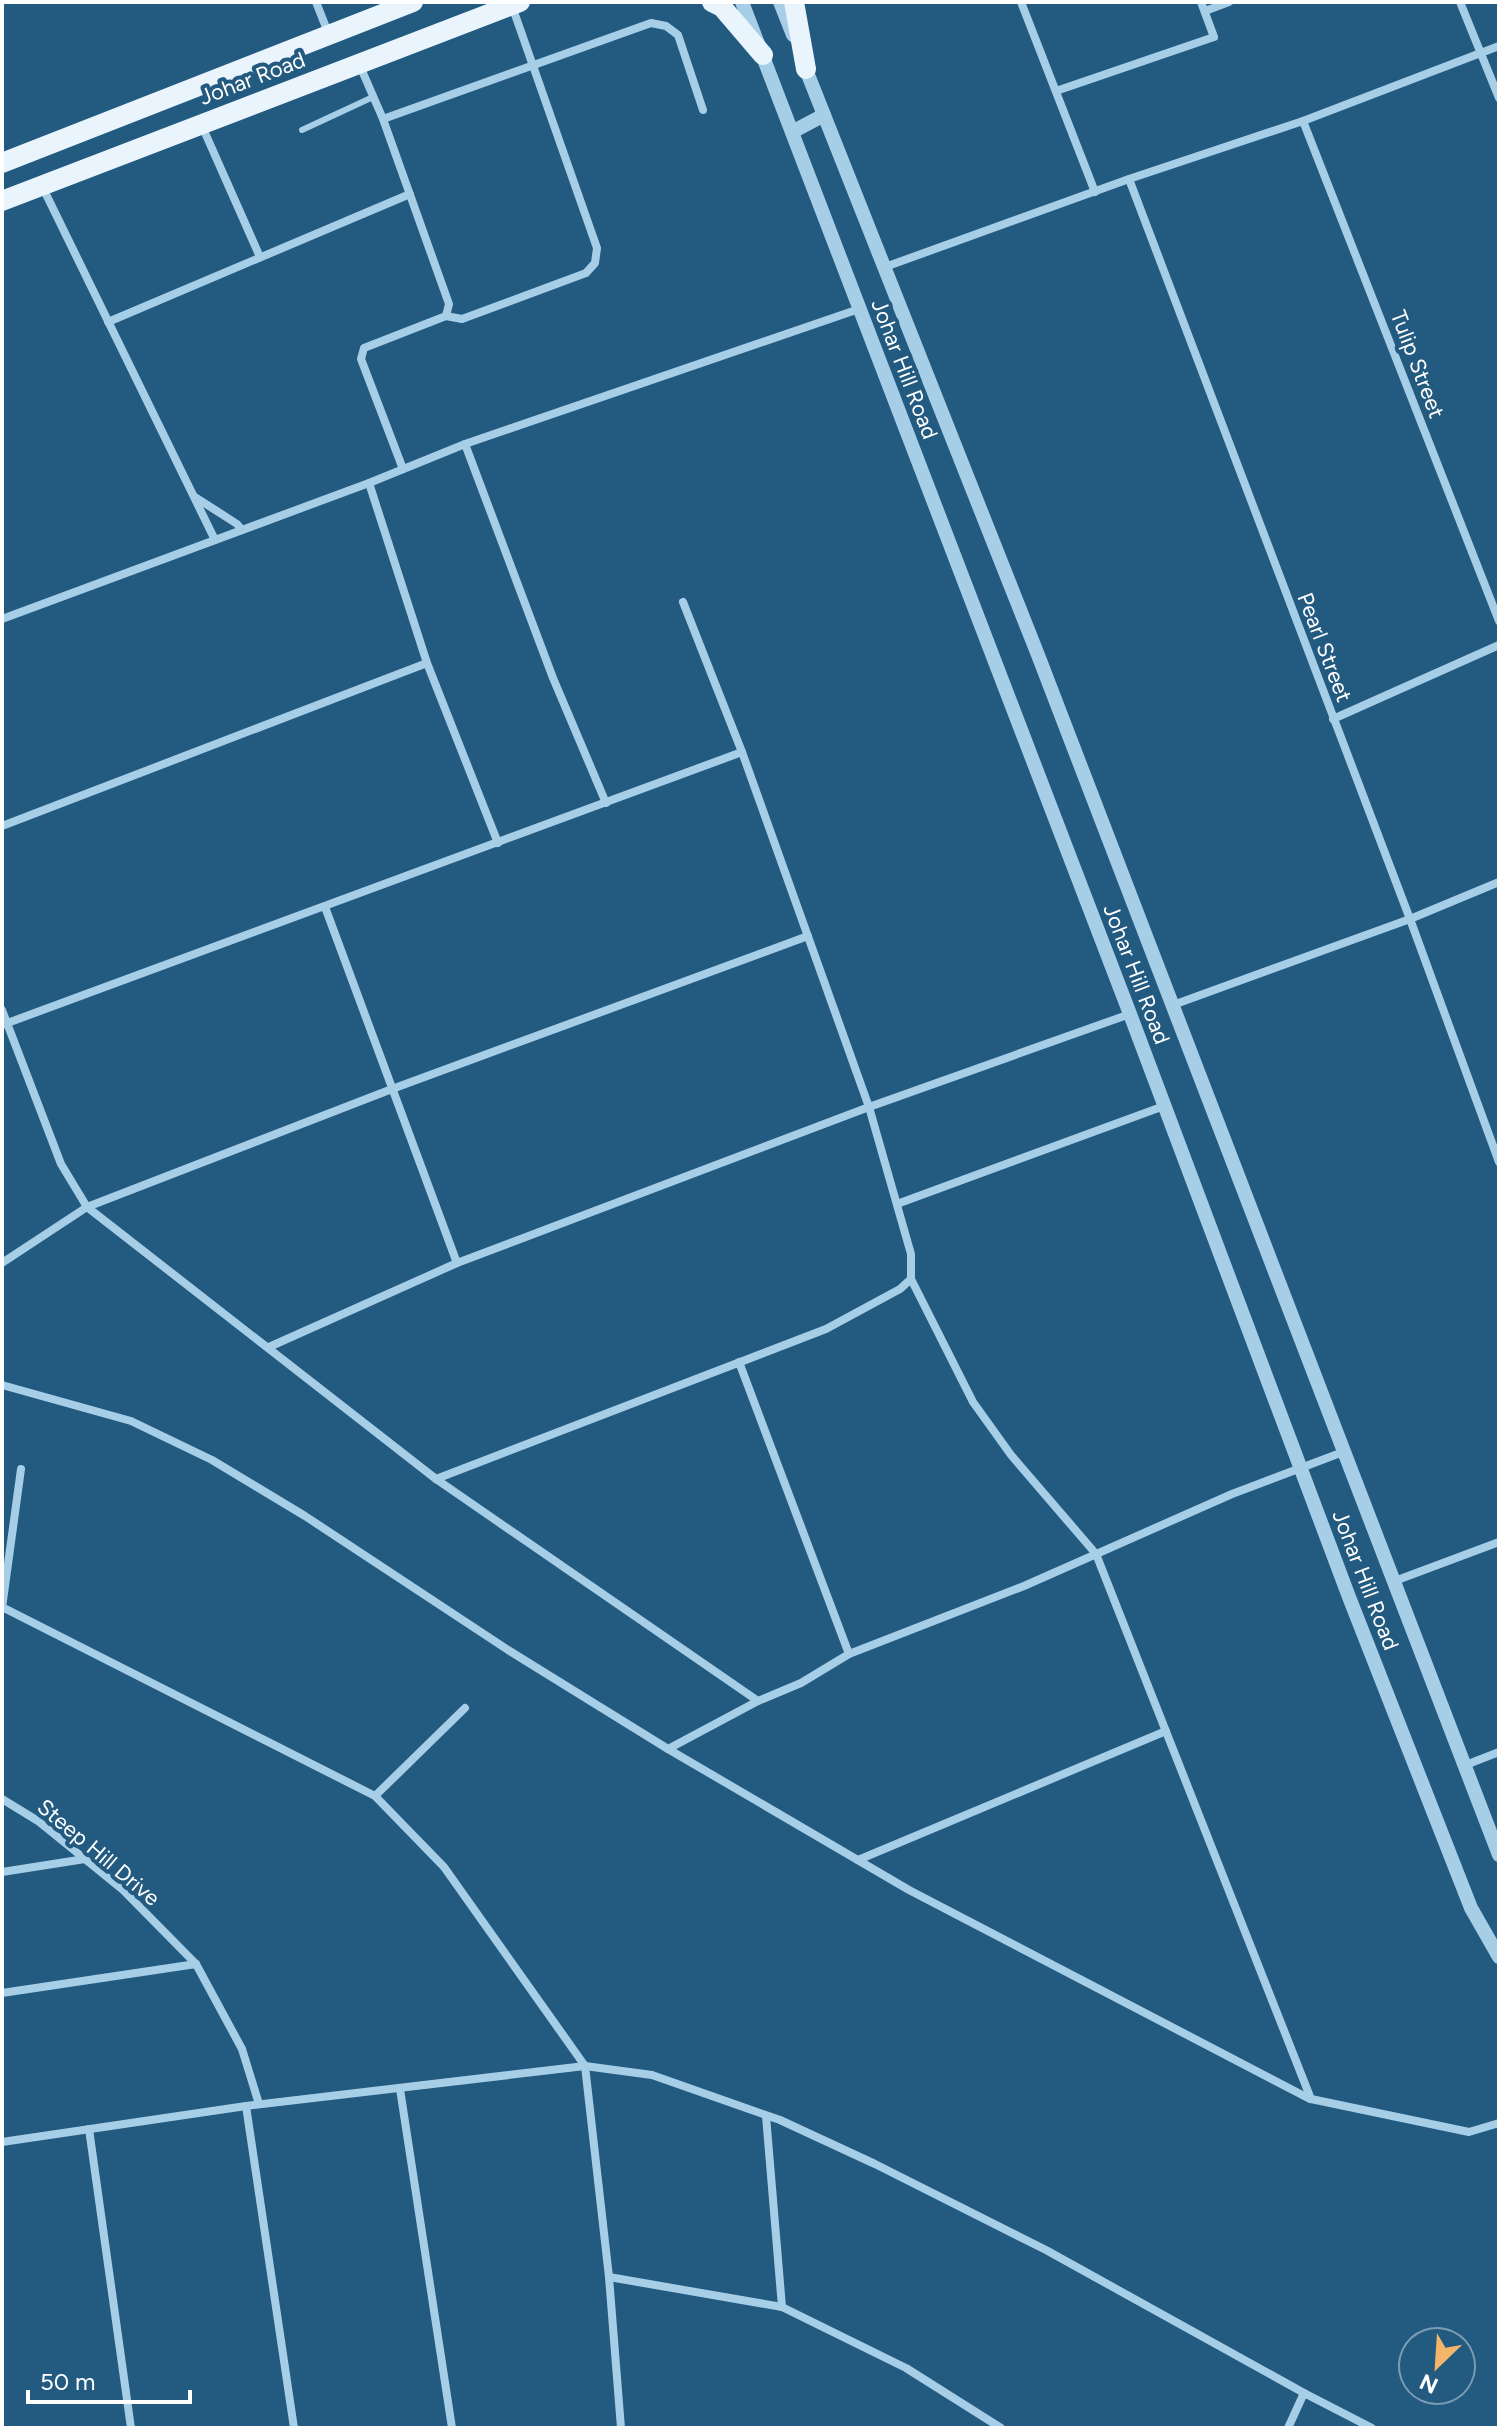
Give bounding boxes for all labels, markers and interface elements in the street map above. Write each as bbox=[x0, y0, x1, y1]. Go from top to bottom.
street label: Johar Road bbox=[195, 46, 309, 111]
street label: Johar Hill Road bbox=[865, 295, 944, 443]
street label: Tulip Street bbox=[1385, 306, 1450, 422]
street label: Pearl Street bbox=[1291, 589, 1358, 706]
street label: Johar Hill Road bbox=[1097, 900, 1176, 1048]
street label: Johar Hill Road bbox=[1326, 1506, 1405, 1654]
street label: Steep Hill Drive bbox=[32, 1793, 166, 1912]
north arrow bbox=[1397, 2326, 1477, 2406]
scale bar bbox=[28, 2354, 190, 2404]
text: 50 m bbox=[40, 2367, 96, 2396]
text: N bbox=[1415, 2368, 1442, 2400]

